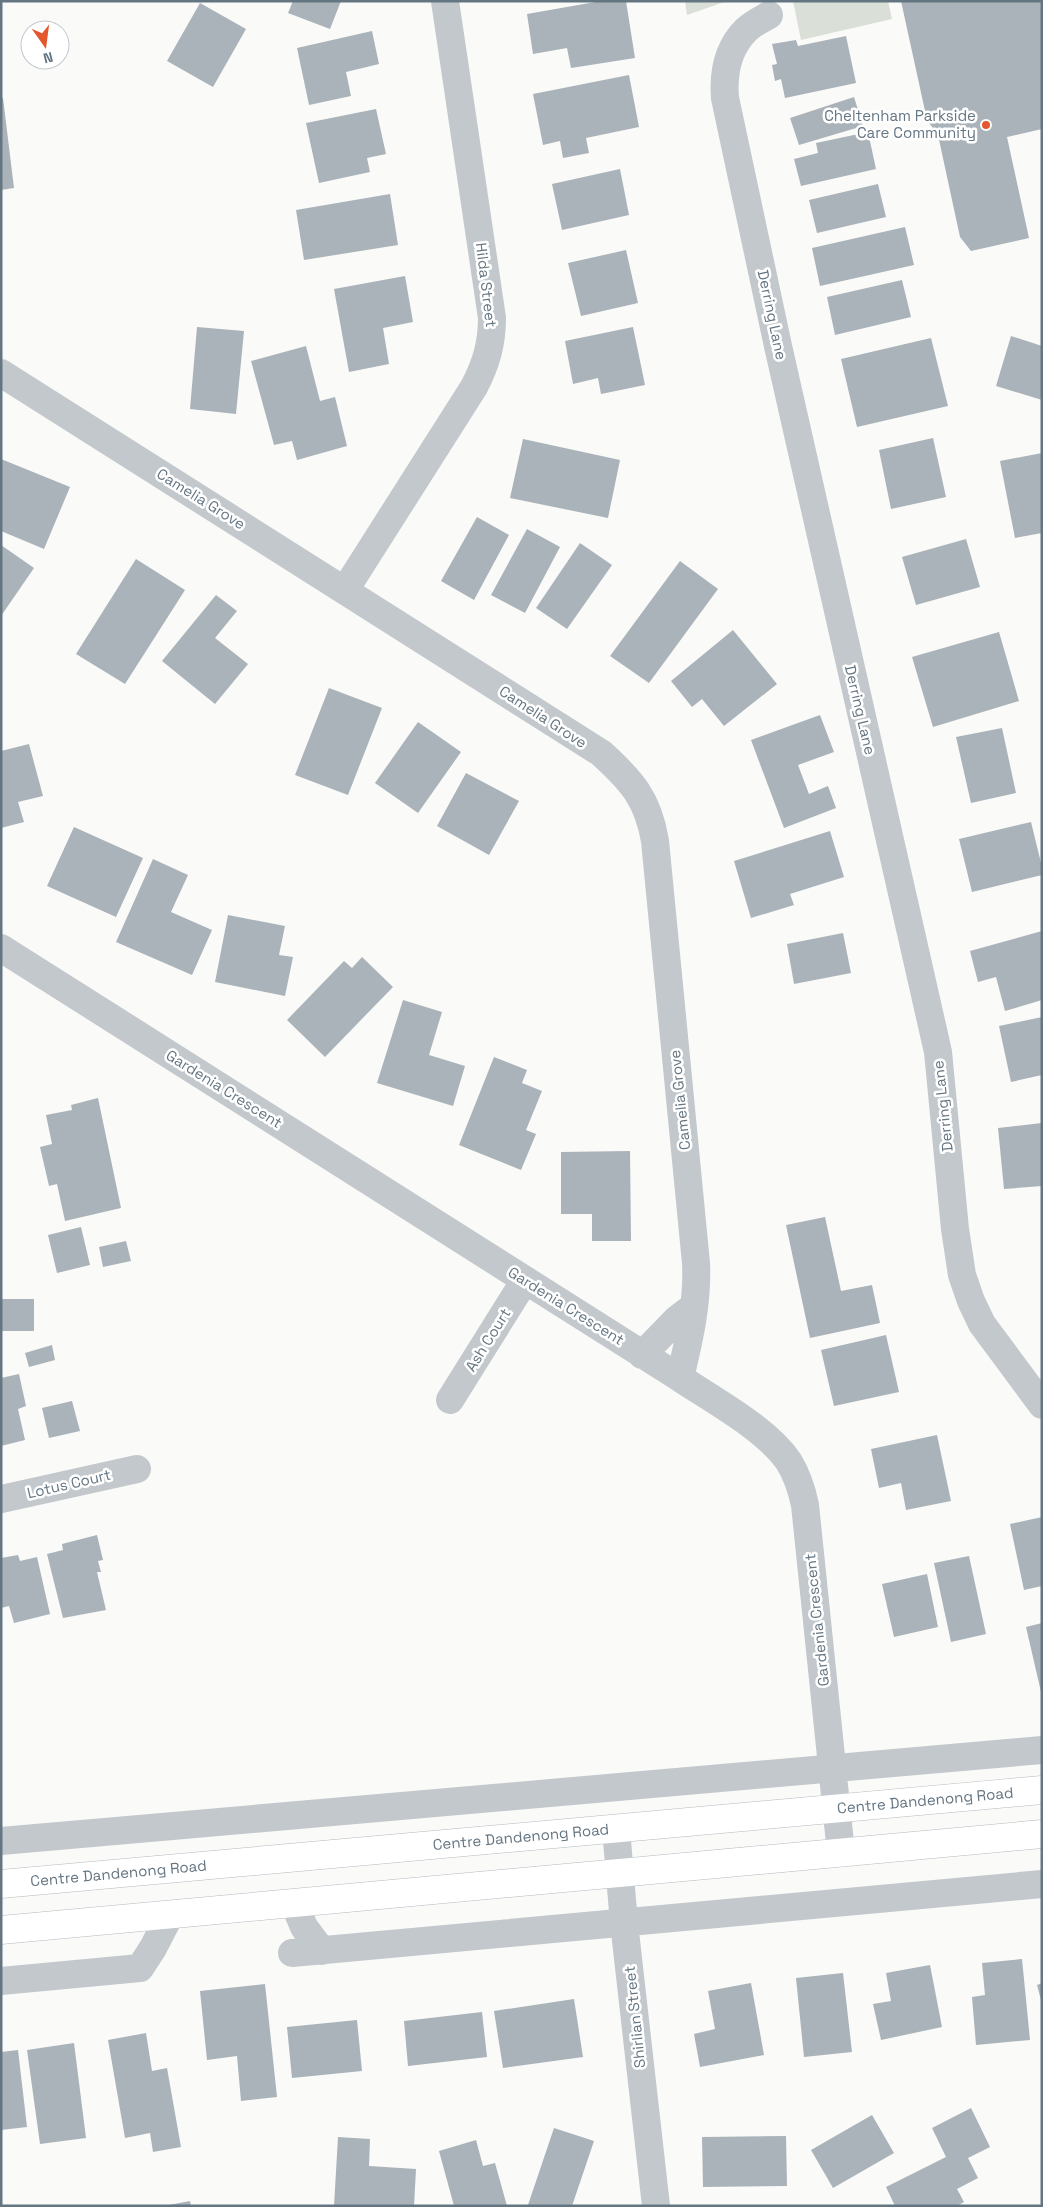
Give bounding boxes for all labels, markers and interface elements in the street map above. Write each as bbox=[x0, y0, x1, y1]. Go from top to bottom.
north arrow bbox=[20, 20, 70, 70]
text: N bbox=[41, 48, 55, 67]
place label: Cheltenham Parkside Care Community bbox=[824, 106, 976, 142]
marker: Cheltenham Parkside Care Community bbox=[980, 119, 992, 131]
street label: Hilda Street bbox=[472, 242, 501, 328]
street label: Derring Lane bbox=[754, 268, 791, 362]
street label: Camelia Grove bbox=[153, 464, 249, 533]
street label: Derring Lane bbox=[841, 663, 880, 757]
street label: Camelia Grove bbox=[496, 681, 591, 752]
street label: Gardenia Crescent bbox=[163, 1045, 286, 1132]
street label: Camelia Grove bbox=[665, 1049, 694, 1151]
street label: Derring Lane bbox=[928, 1060, 957, 1152]
street label: Gardenia Crescent bbox=[505, 1262, 628, 1349]
street label: Ash Court bbox=[461, 1304, 515, 1375]
street label: Lotus Court bbox=[25, 1465, 113, 1502]
street label: Gardenia Crescent bbox=[800, 1553, 833, 1687]
street label: Centre Dandenong Road bbox=[836, 1783, 1014, 1817]
street label: Centre Dandenong Road bbox=[432, 1819, 610, 1854]
street label: Centre Dandenong Road bbox=[29, 1855, 207, 1890]
street label: Shirlian Street bbox=[620, 1965, 649, 2069]

